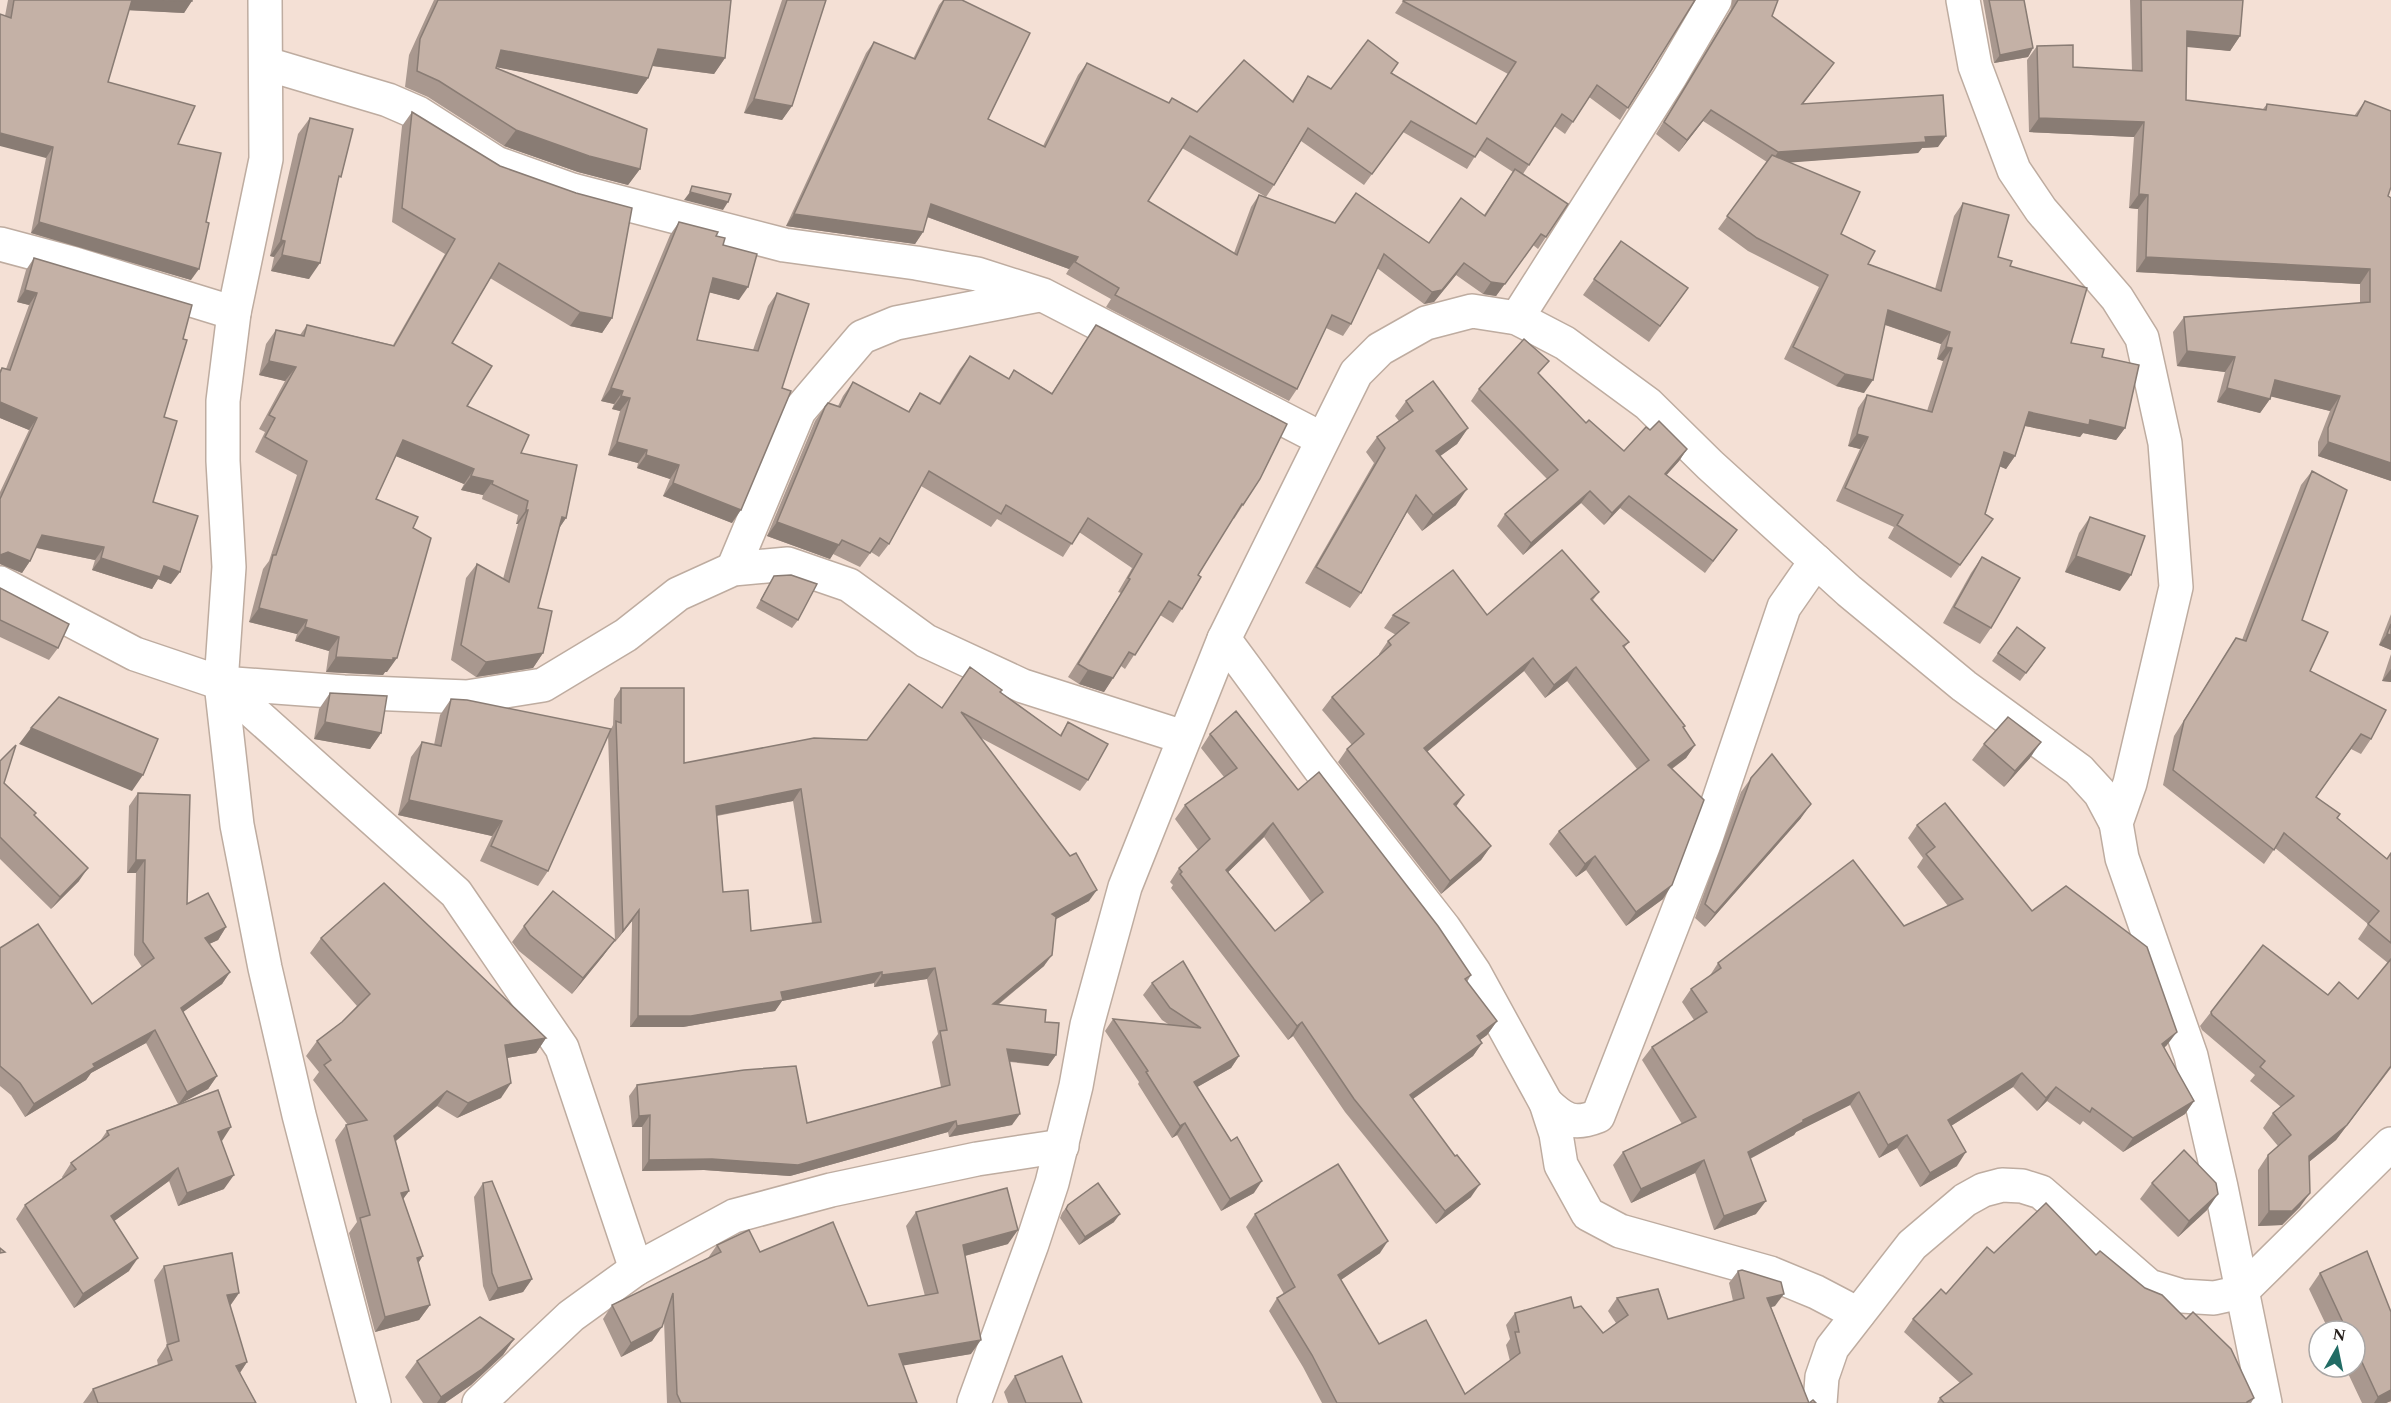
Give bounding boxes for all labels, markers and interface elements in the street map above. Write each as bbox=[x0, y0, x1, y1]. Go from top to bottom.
north arrow bbox=[2307, 1319, 2367, 1379]
text: N bbox=[2331, 1322, 2348, 1348]

